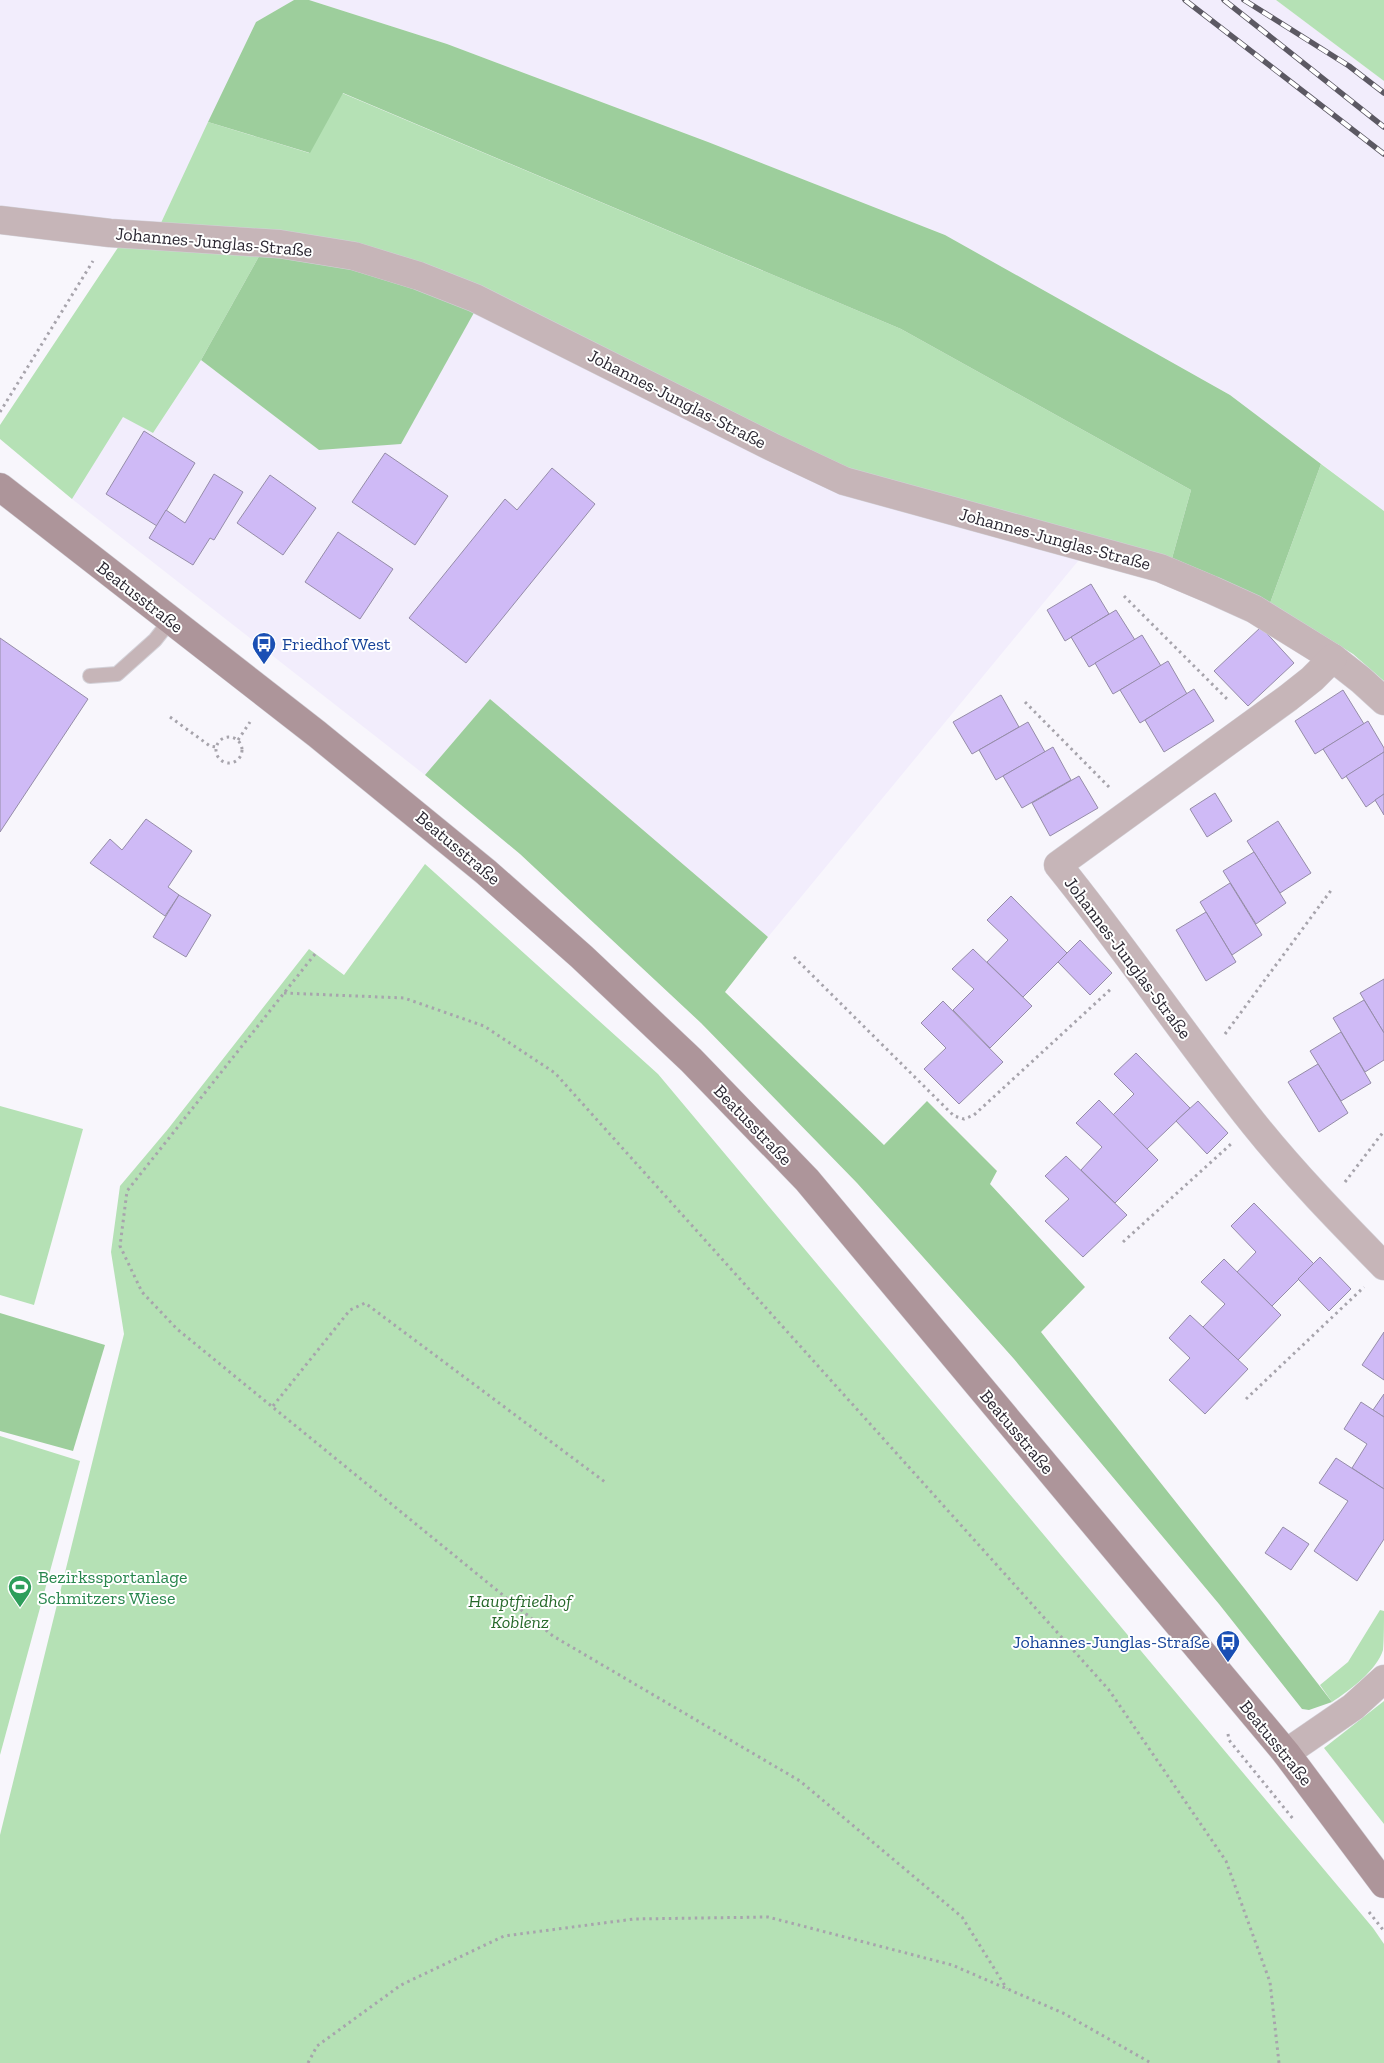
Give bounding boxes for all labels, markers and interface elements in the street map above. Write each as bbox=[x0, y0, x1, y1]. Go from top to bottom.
street label: Johannes-Junglas-Straße bbox=[115, 222, 313, 262]
street label: Johannes-Junglas-Straße bbox=[584, 344, 770, 454]
street label: Johannes-Junglas-Straße bbox=[957, 503, 1153, 575]
street label: Beatusstraße bbox=[92, 556, 188, 638]
bus stop icon: Friedhof West bbox=[251, 631, 277, 665]
place label: Friedhof West bbox=[282, 633, 391, 655]
street label: Beatusstraße bbox=[411, 806, 505, 890]
street label: Johannes-Junglas-Straße bbox=[1060, 873, 1196, 1043]
street label: Beatusstraße bbox=[709, 1080, 797, 1170]
street label: Beatusstraße bbox=[975, 1385, 1059, 1479]
place label: Bezirkssportanlage Schmitzers Wiese bbox=[38, 1566, 188, 1609]
sports icon: Bezirkssportanlage Schmitzers Wiese bbox=[7, 1574, 33, 1608]
park label: Hauptfriedhof Koblenz bbox=[468, 1590, 574, 1633]
bus stop icon: Johannes-Junglas-Straße bbox=[1215, 1629, 1241, 1663]
place label: Johannes-Junglas-Straße bbox=[1013, 1631, 1210, 1653]
street label: Beatusstraße bbox=[1235, 1696, 1317, 1790]

